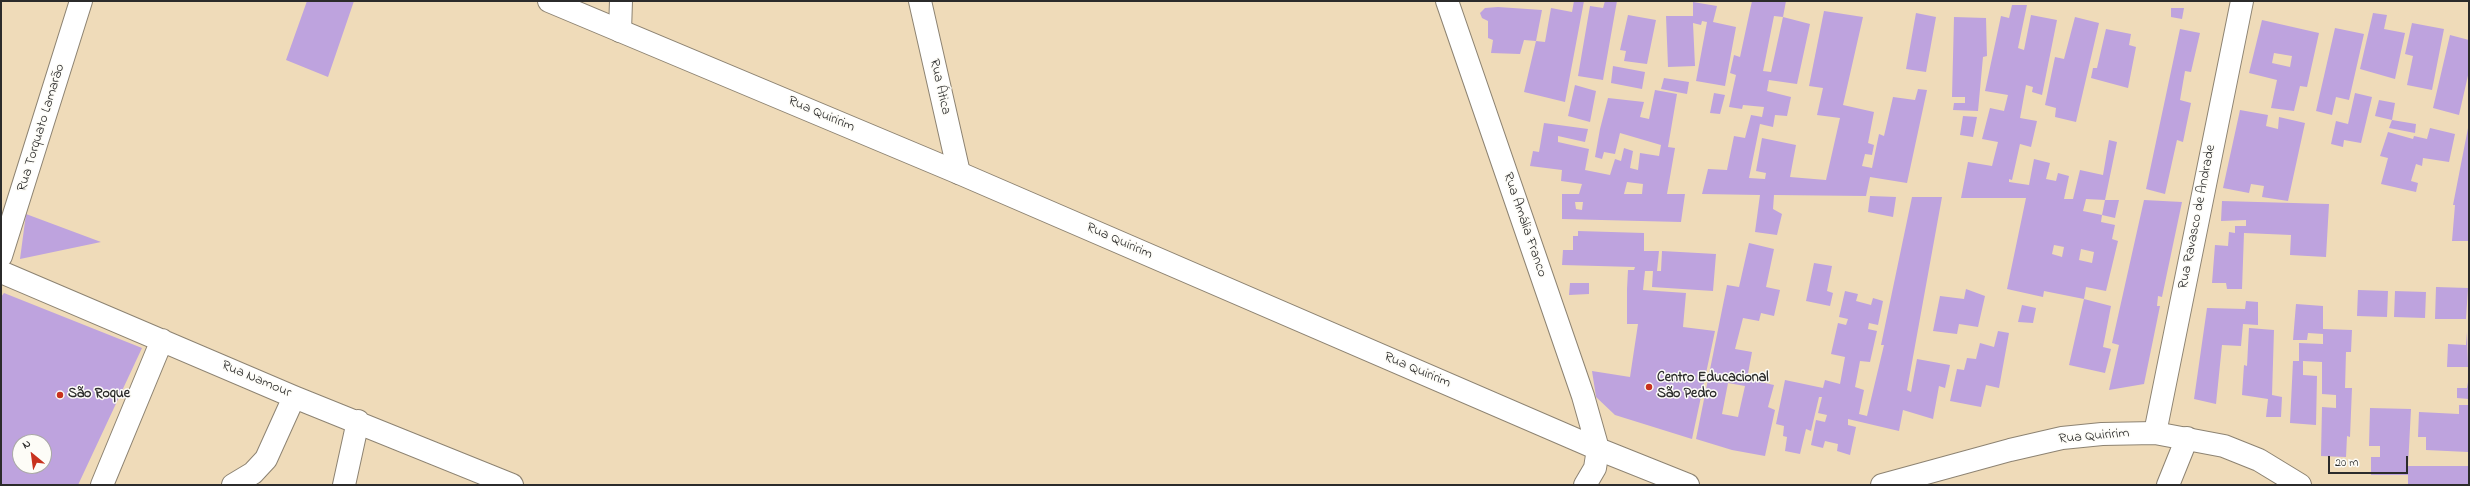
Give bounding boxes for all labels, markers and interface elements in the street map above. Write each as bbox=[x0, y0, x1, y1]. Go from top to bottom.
street label: Rua Ática bbox=[924, 58, 954, 116]
street label: Rua Torquato Lamarão bbox=[15, 62, 69, 194]
street label: Rua Quiririm bbox=[785, 93, 857, 137]
street label: Rua Ravasco de Andrade bbox=[2176, 144, 2220, 290]
street label: Rua Amália Franco bbox=[1498, 170, 1550, 280]
street label: Rua Quiririm bbox=[1083, 220, 1155, 264]
street label: Rua Quiririm bbox=[1381, 349, 1453, 393]
street label: Rua Namour bbox=[219, 358, 293, 402]
place label: Centro Educacional São Pedro bbox=[1657, 371, 1769, 404]
marker: Centro Educacional São Pedro bbox=[1644, 382, 1654, 392]
place label: São Roque bbox=[68, 387, 130, 403]
marker: São Roque bbox=[55, 390, 65, 400]
street label: Rua Quiririm bbox=[2058, 426, 2130, 448]
north arrow bbox=[12, 434, 52, 474]
text: N bbox=[20, 436, 34, 453]
scale bar bbox=[2330, 448, 2410, 474]
text: 20 m bbox=[2335, 454, 2358, 472]

